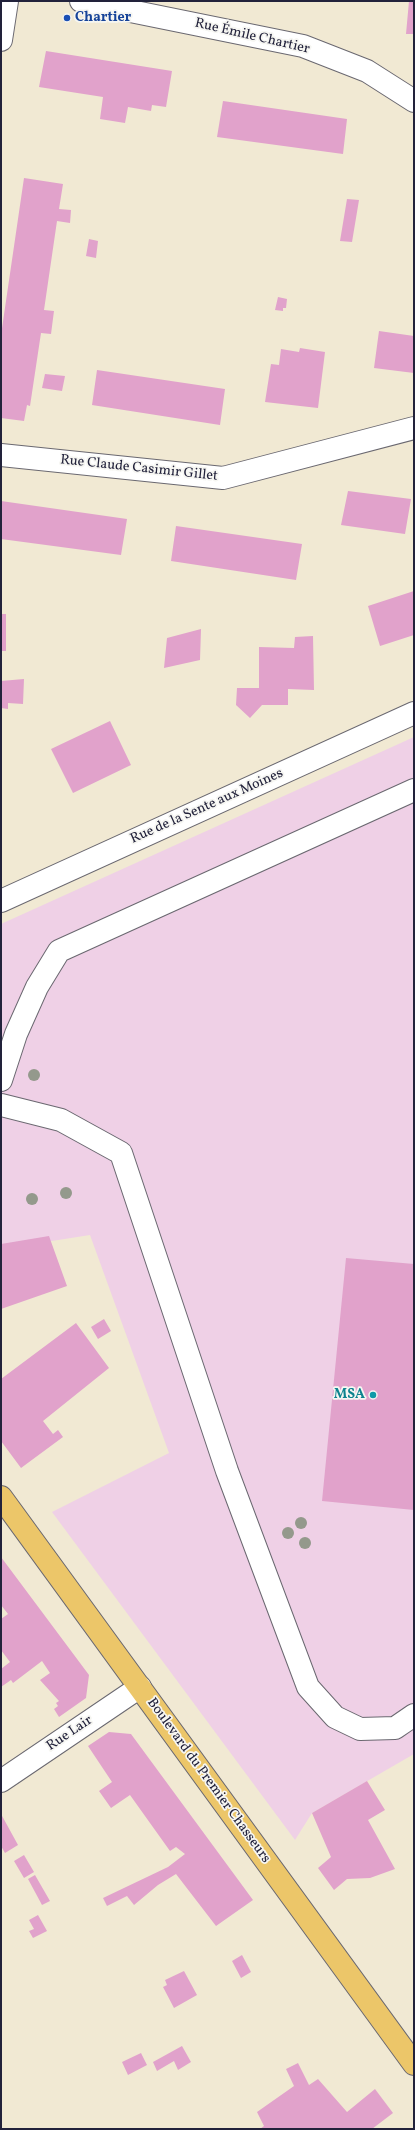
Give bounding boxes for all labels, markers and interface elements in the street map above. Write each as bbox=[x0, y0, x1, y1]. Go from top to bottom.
place label: Chartier bbox=[75, 10, 131, 26]
marker: Chartier bbox=[62, 13, 72, 23]
street label: Rue Émile Chartier bbox=[193, 16, 311, 58]
street label: Rue Claude Casimir Gillet bbox=[59, 452, 219, 486]
street label: Rue de la Sente aux Moines bbox=[128, 766, 286, 848]
place label: MSA bbox=[334, 1387, 365, 1403]
marker: MSA bbox=[368, 1390, 378, 1400]
street label: Boulevard du Premier Chasseurs bbox=[143, 1695, 273, 1867]
street label: Rue Lair bbox=[44, 1713, 96, 1755]

